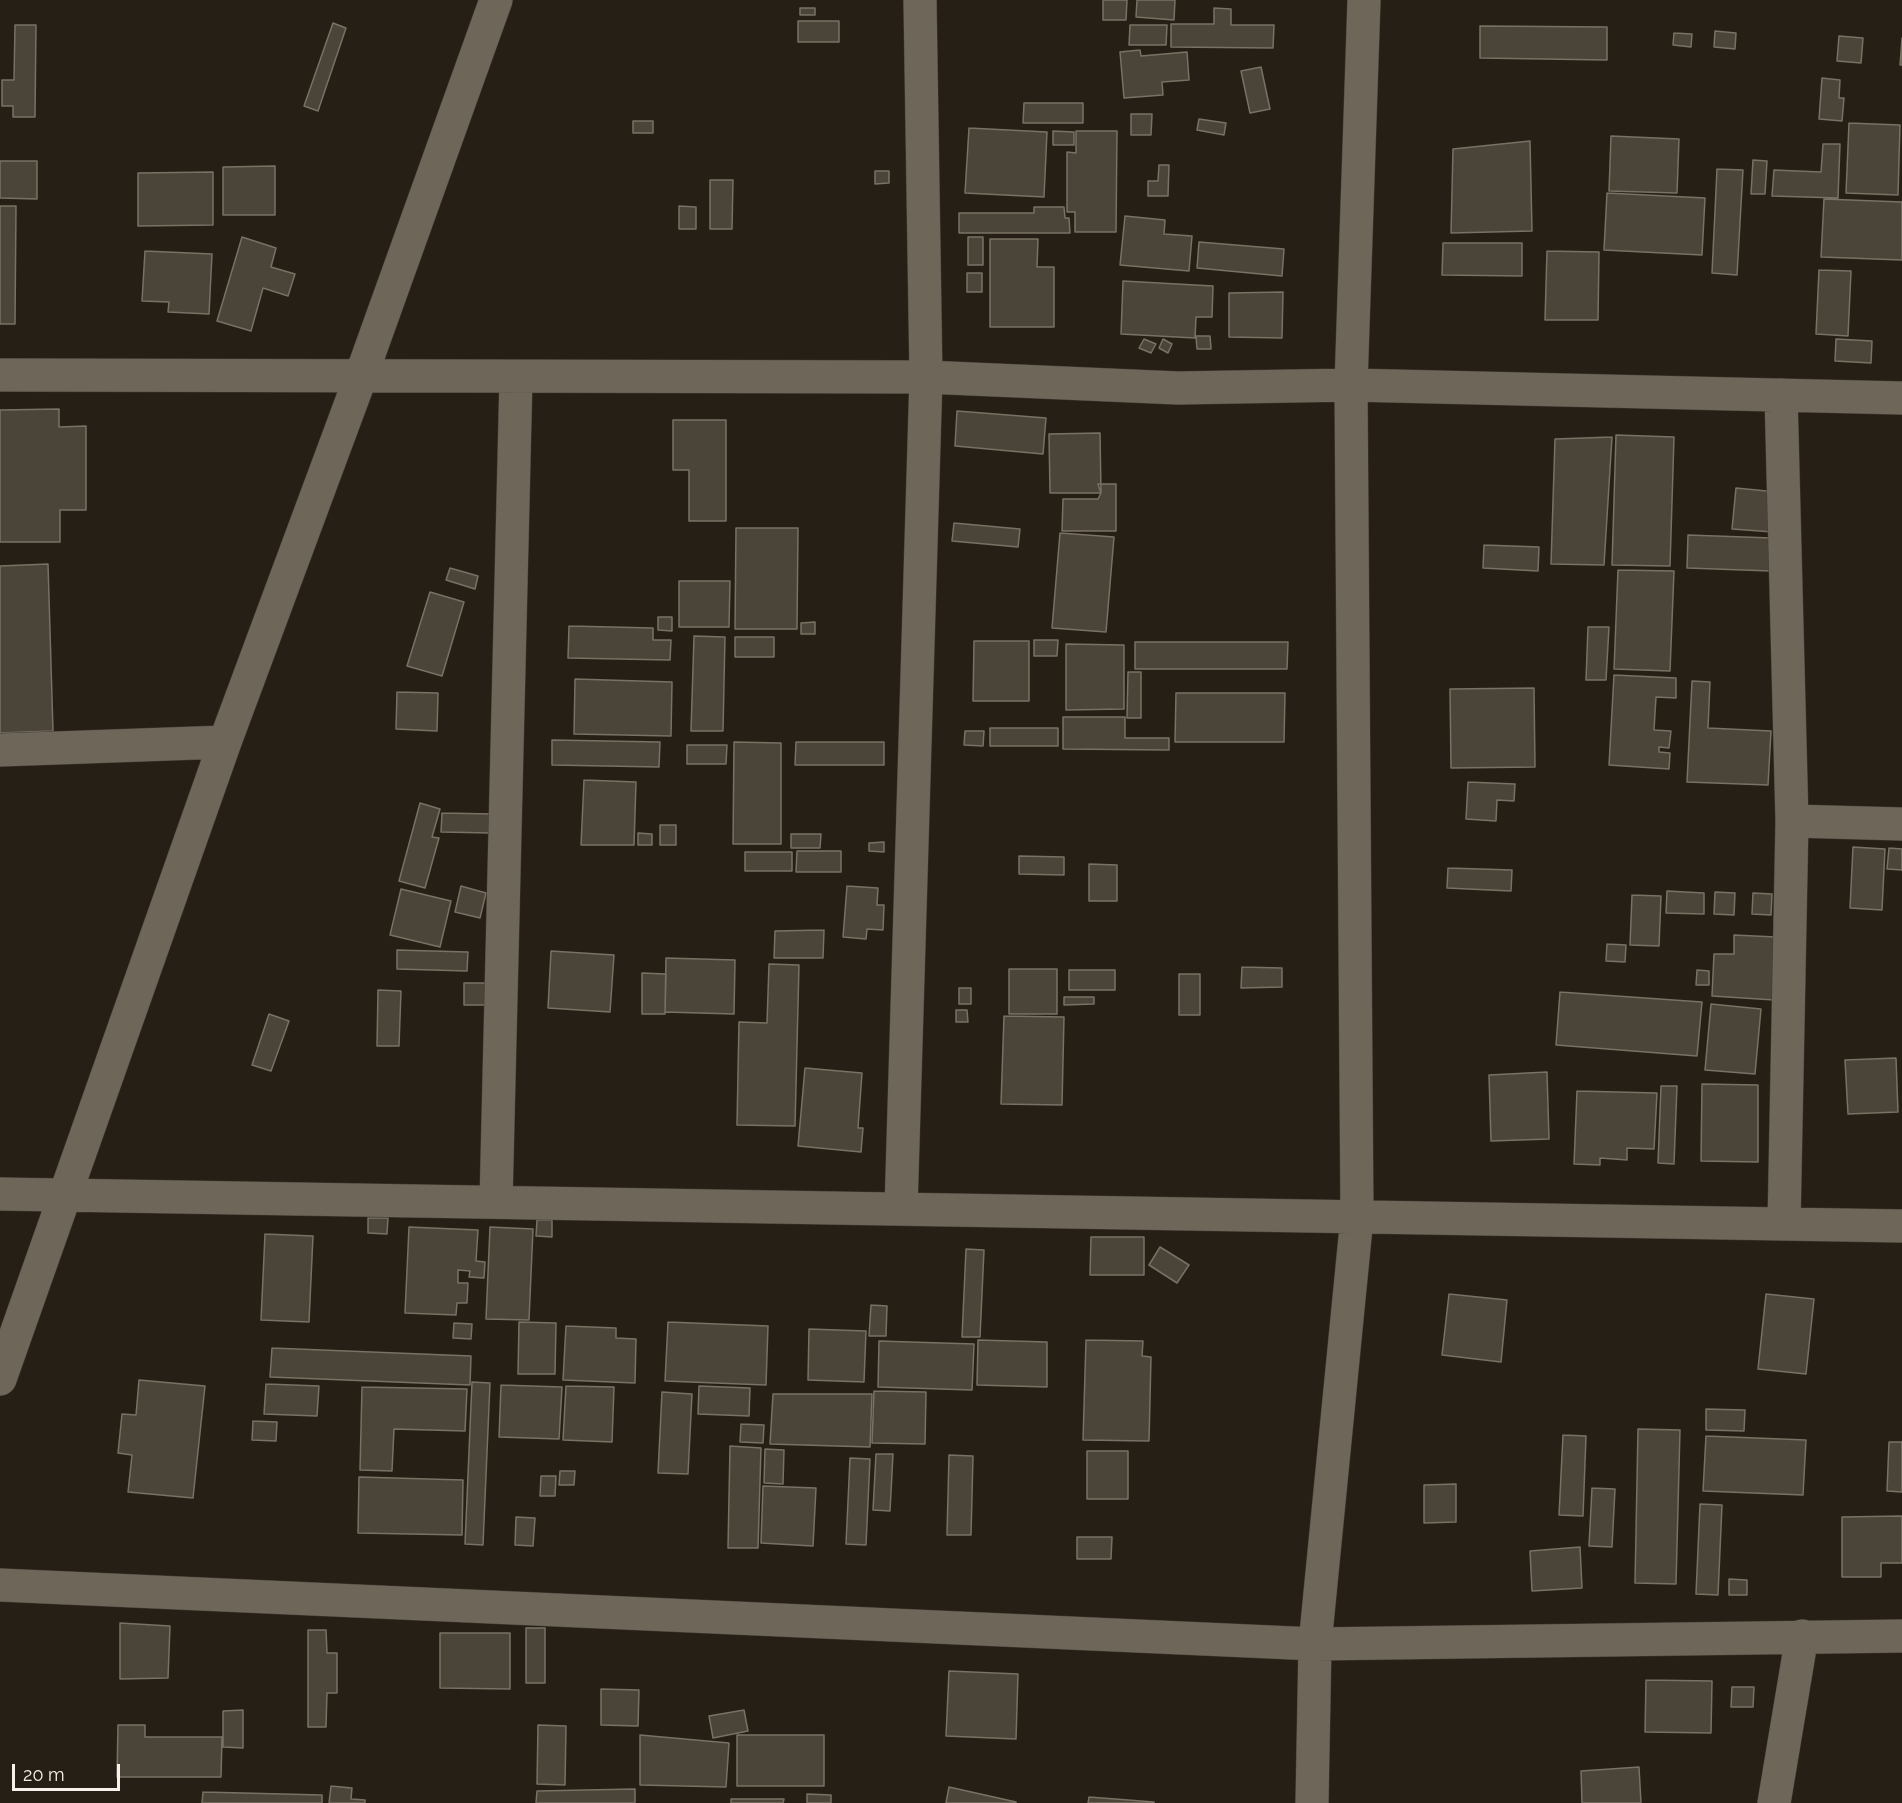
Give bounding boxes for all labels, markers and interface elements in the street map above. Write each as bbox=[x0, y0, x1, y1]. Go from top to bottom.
scale bar bbox=[15, 1752, 123, 1790]
text: 20 m bbox=[23, 1764, 65, 1785]

